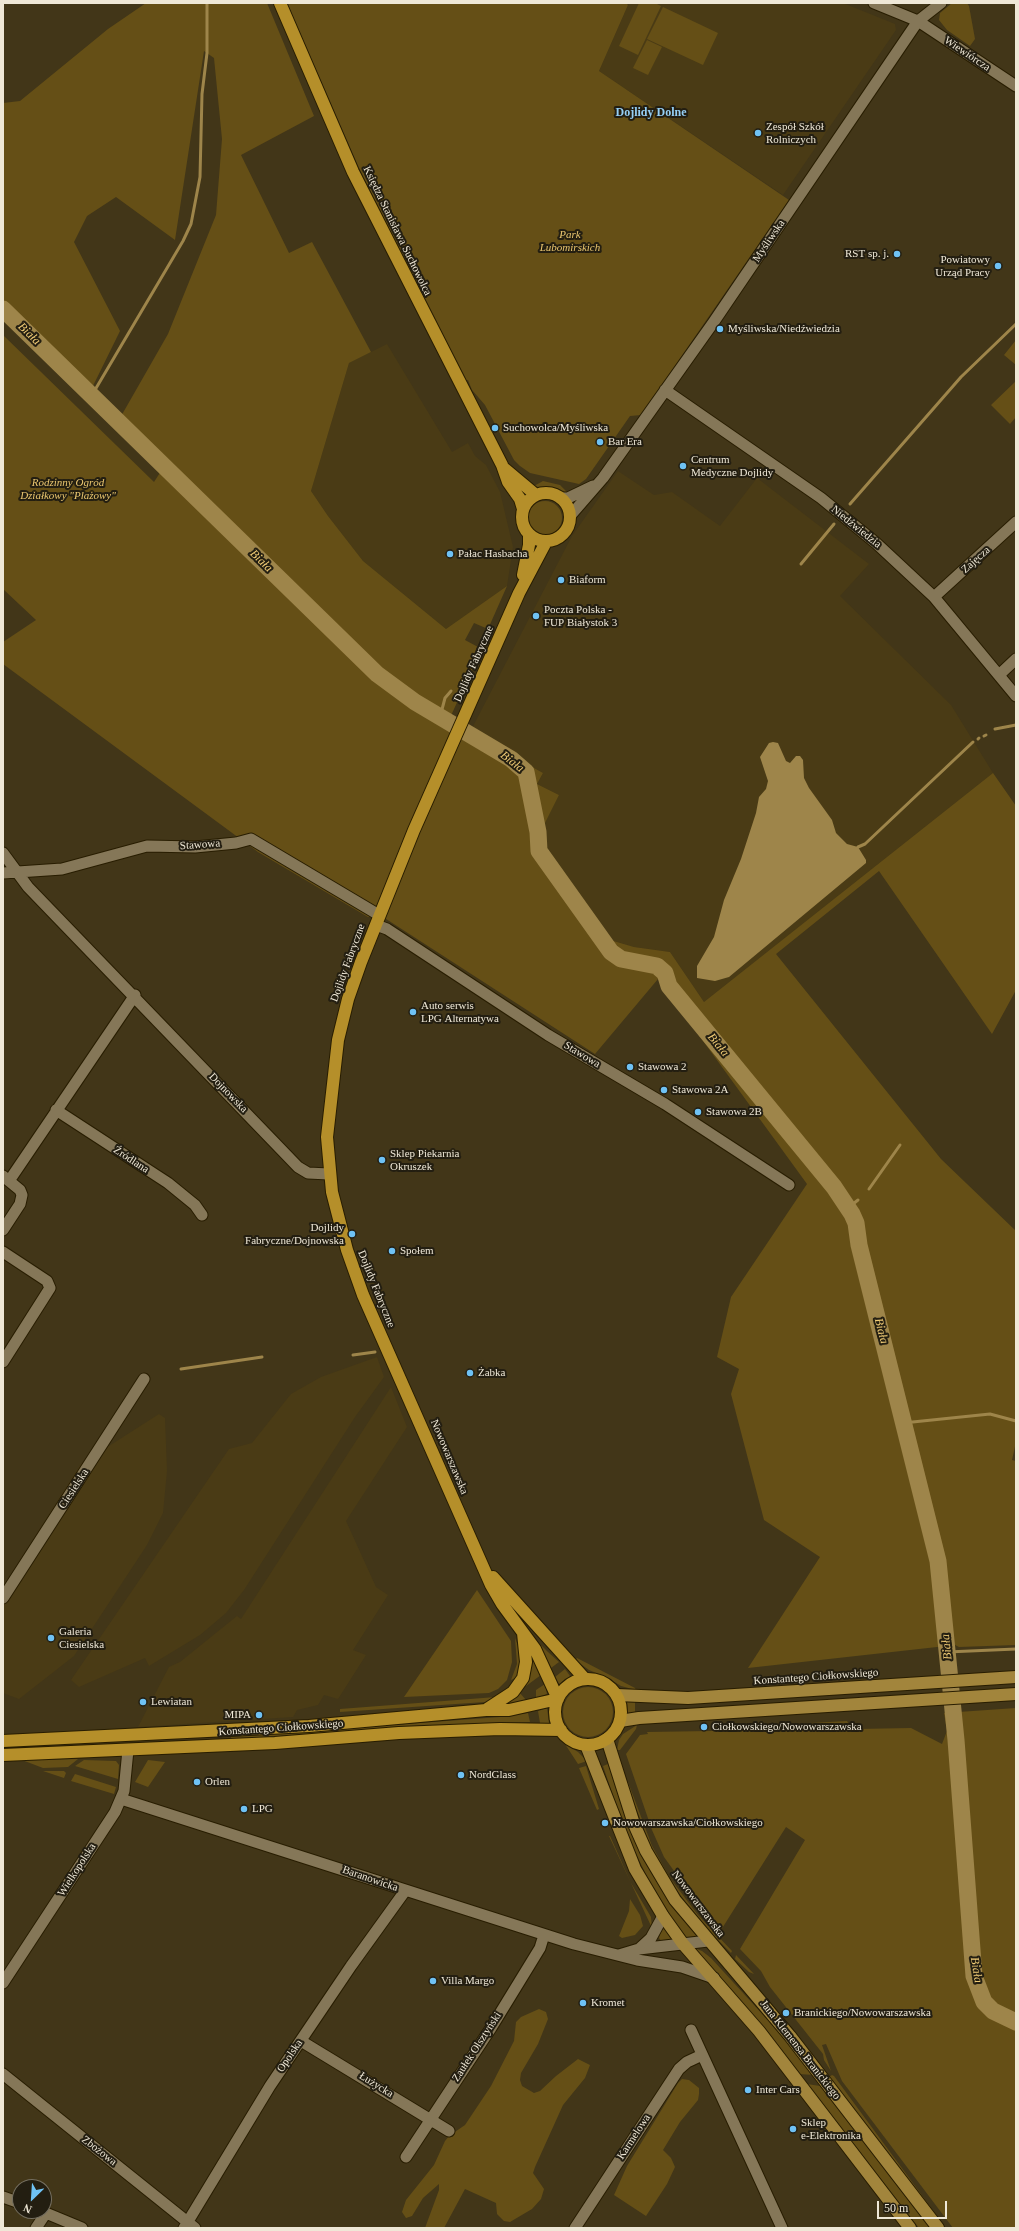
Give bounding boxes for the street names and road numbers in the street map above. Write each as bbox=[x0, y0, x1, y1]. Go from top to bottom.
street label: Wiewiórcza bbox=[941, 34, 993, 74]
street label: Księdza Stanisława Suchowolca bbox=[360, 164, 434, 298]
street label: Myśliwska bbox=[750, 217, 788, 265]
street label: Niedźwiedzia bbox=[828, 503, 884, 551]
street label: Zajęcza bbox=[959, 544, 993, 576]
street label: Dojlidy Fabryczne bbox=[451, 624, 497, 704]
street label: Stawowa bbox=[179, 837, 221, 853]
street label: Dojlidy Fabryczne bbox=[328, 922, 368, 1004]
street label: Stawowa bbox=[561, 1039, 603, 1071]
street label: Dojnowska bbox=[206, 1070, 250, 1116]
street label: Źródlana bbox=[111, 1144, 151, 1176]
street label: Dojlidy Fabryczne bbox=[354, 1248, 398, 1330]
street label: Nowowarszawska bbox=[427, 1418, 471, 1496]
street label: Ciesielska bbox=[56, 1466, 92, 1512]
street label: Konstantego Ciołkowskiego bbox=[753, 1666, 879, 1688]
street label: Konstantego Ciołkowskiego bbox=[218, 1717, 344, 1739]
street label: Wielkopolska bbox=[55, 1841, 99, 1899]
street label: Baranowicka bbox=[340, 1863, 400, 1895]
street label: Nowowarszawska bbox=[669, 1868, 727, 1940]
street label: Jana Klemensa Branickiego bbox=[757, 1998, 843, 2102]
street label: Zaułek Olsztyński bbox=[450, 2010, 504, 2084]
street label: Opolska bbox=[274, 2037, 306, 2075]
street label: Łużycka bbox=[356, 2069, 396, 2101]
street label: Karmelowa bbox=[614, 2112, 654, 2162]
street label: Zbożowa bbox=[79, 2133, 119, 2169]

